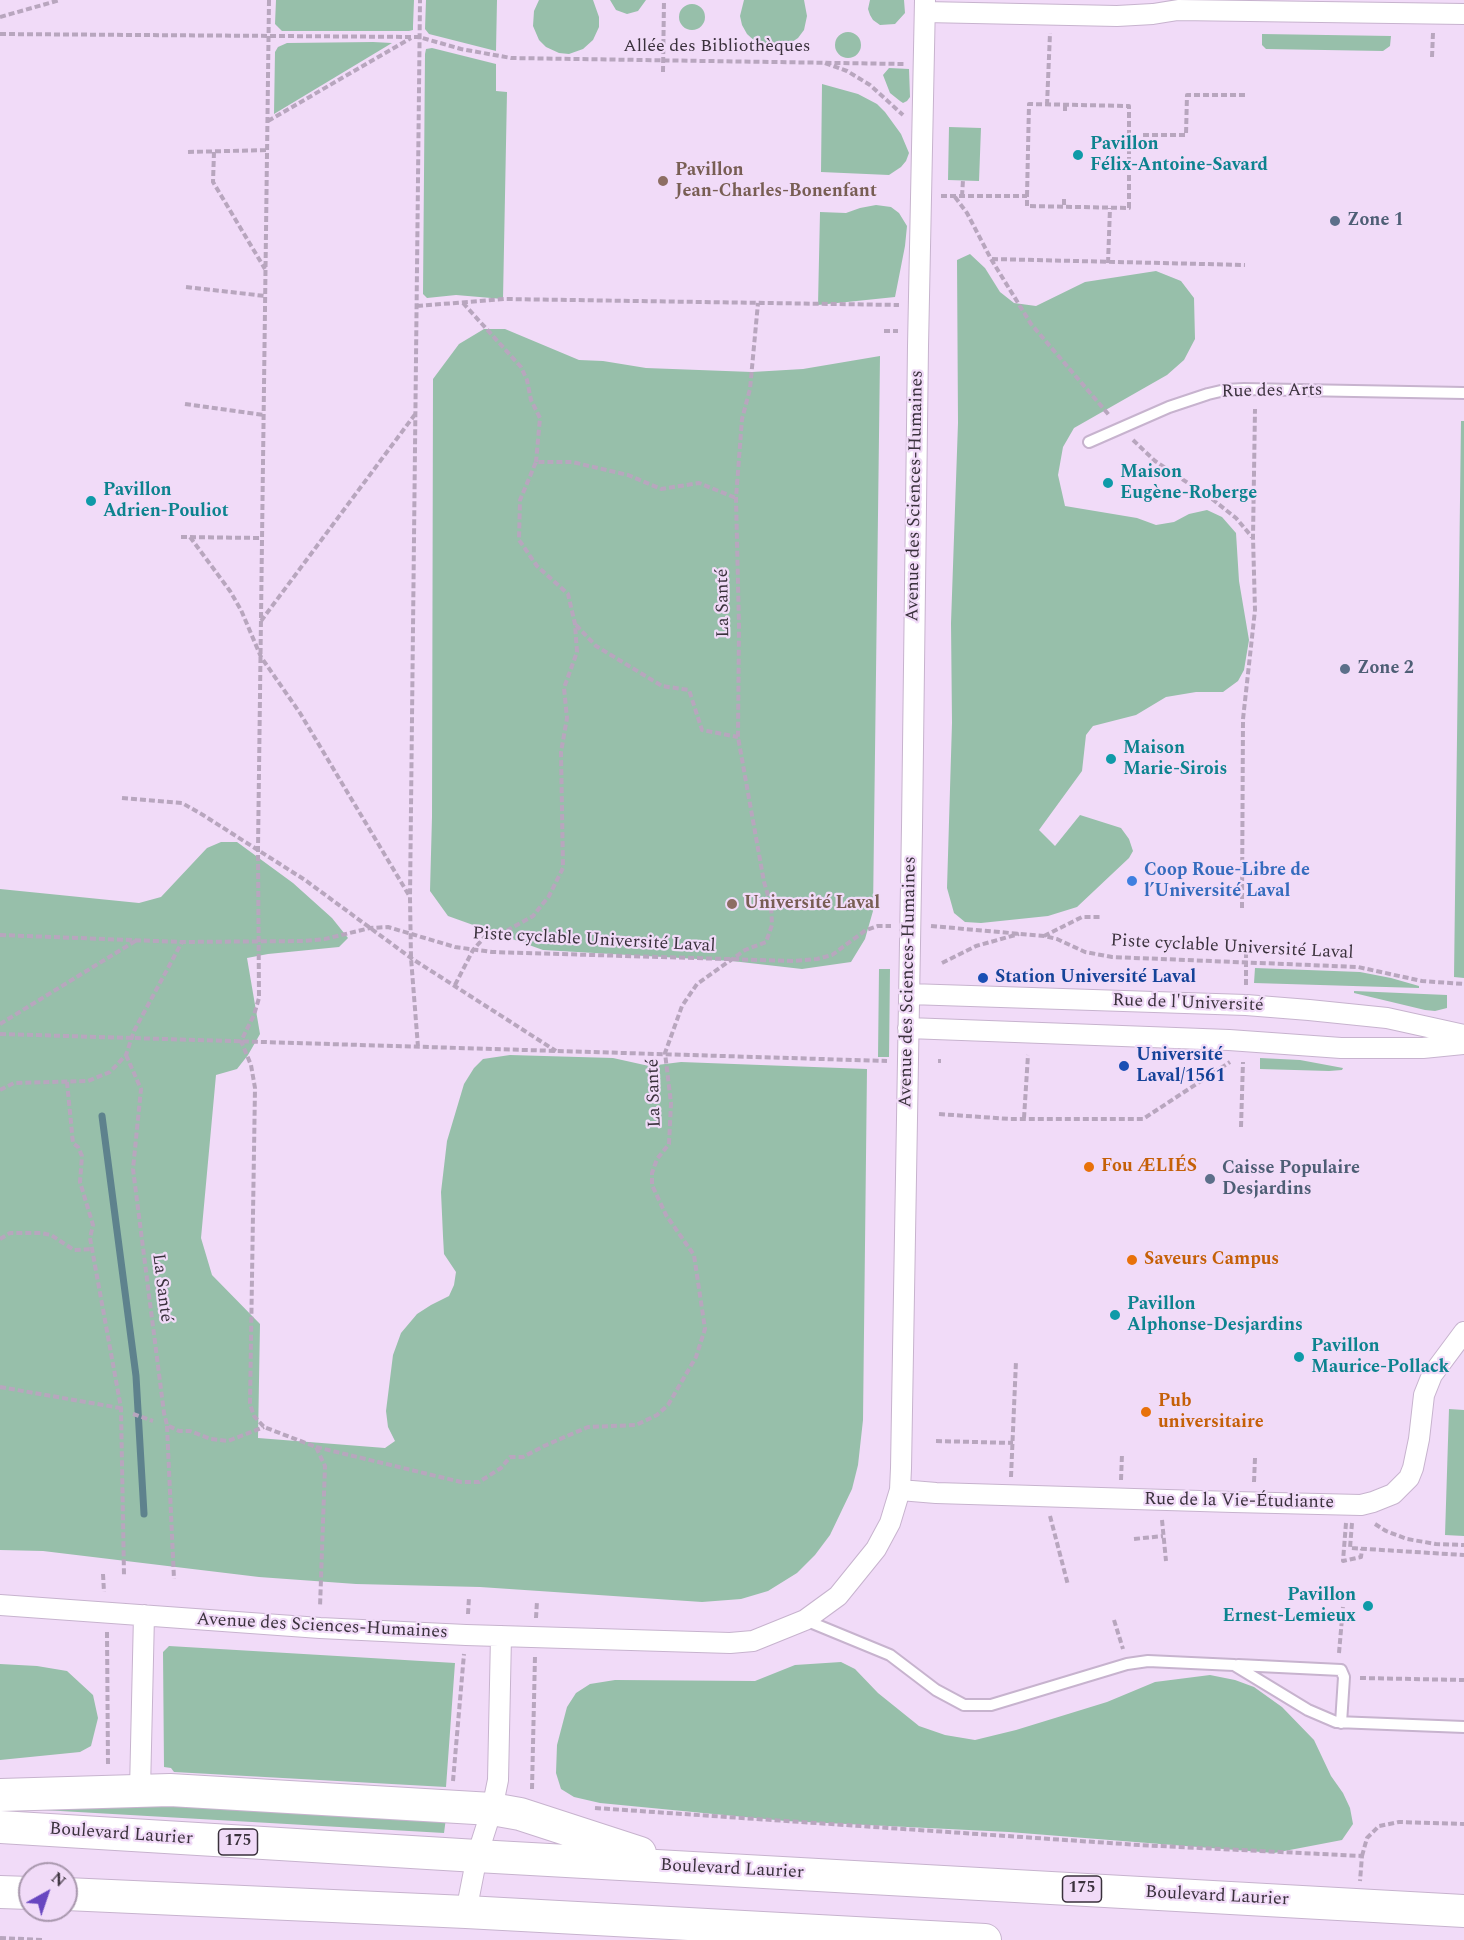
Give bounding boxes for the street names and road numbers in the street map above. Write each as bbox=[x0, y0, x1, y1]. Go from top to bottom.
street label: Allée des Bibliothèques bbox=[623, 36, 811, 58]
street label: Avenue des Sciences-Humaines bbox=[903, 370, 929, 622]
street label: Rue des Arts bbox=[1221, 380, 1323, 404]
street label: La Santé bbox=[713, 568, 735, 638]
street label: Avenue des Sciences-Humaines bbox=[896, 856, 922, 1108]
street label: Piste cyclable Université Laval bbox=[472, 924, 716, 958]
street label: Piste cyclable Université Laval bbox=[1110, 931, 1354, 965]
street label: Rue de l'Université bbox=[1112, 991, 1264, 1017]
street label: La Santé bbox=[643, 1058, 667, 1128]
street label: La Santé bbox=[146, 1252, 176, 1324]
street label: Rue de la Vie-Étudiante bbox=[1144, 1490, 1334, 1514]
street label: Avenue des Sciences-Humaines bbox=[196, 1610, 448, 1644]
street label: Boulevard Laurier bbox=[48, 1819, 194, 1851]
road number: 175 bbox=[218, 1829, 258, 1855]
street label: Boulevard Laurier bbox=[660, 1855, 804, 1885]
road number: 175 bbox=[1062, 1876, 1102, 1902]
street label: Boulevard Laurier bbox=[1145, 1882, 1289, 1912]

